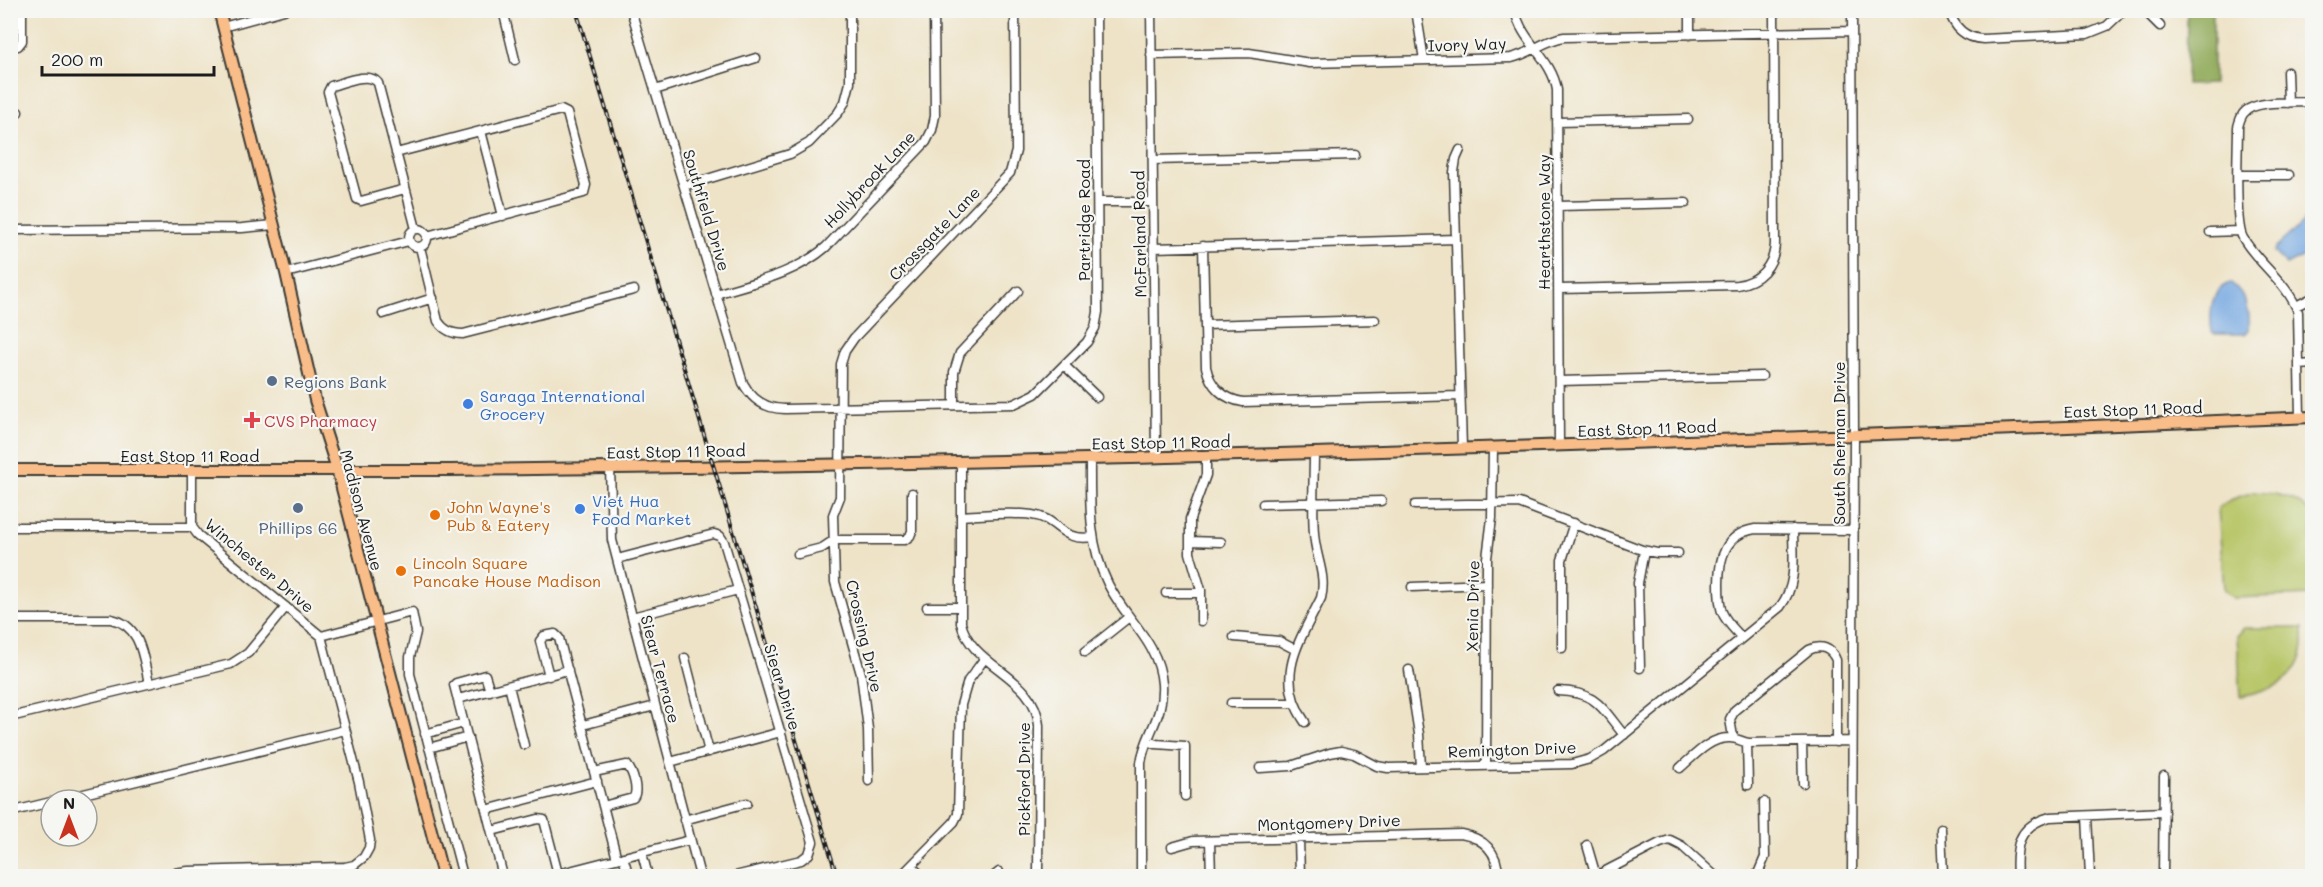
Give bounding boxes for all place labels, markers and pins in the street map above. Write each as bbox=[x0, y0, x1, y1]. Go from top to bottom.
place label: Regions Bank bbox=[284, 371, 387, 392]
marker: Regions Bank bbox=[265, 374, 279, 388]
place label: Saraga International Grocery bbox=[480, 385, 645, 424]
marker: Saraga International Grocery bbox=[461, 397, 475, 411]
place label: CVS Pharmacy bbox=[264, 410, 377, 431]
marker: CVS Pharmacy bbox=[245, 413, 259, 427]
place label: Viet Hua Food Market bbox=[592, 490, 691, 529]
place label: John Wayne's Pub & Eatery bbox=[447, 496, 551, 535]
marker: Phillips 66 bbox=[291, 501, 305, 515]
marker: Viet Hua Food Market bbox=[573, 502, 587, 516]
marker: John Wayne's Pub & Eatery bbox=[428, 508, 442, 522]
place label: Phillips 66 bbox=[259, 517, 337, 538]
place label: Lincoln Square Pancake House Madison bbox=[413, 552, 601, 591]
marker: Lincoln Square Pancake House Madison bbox=[394, 564, 408, 578]

